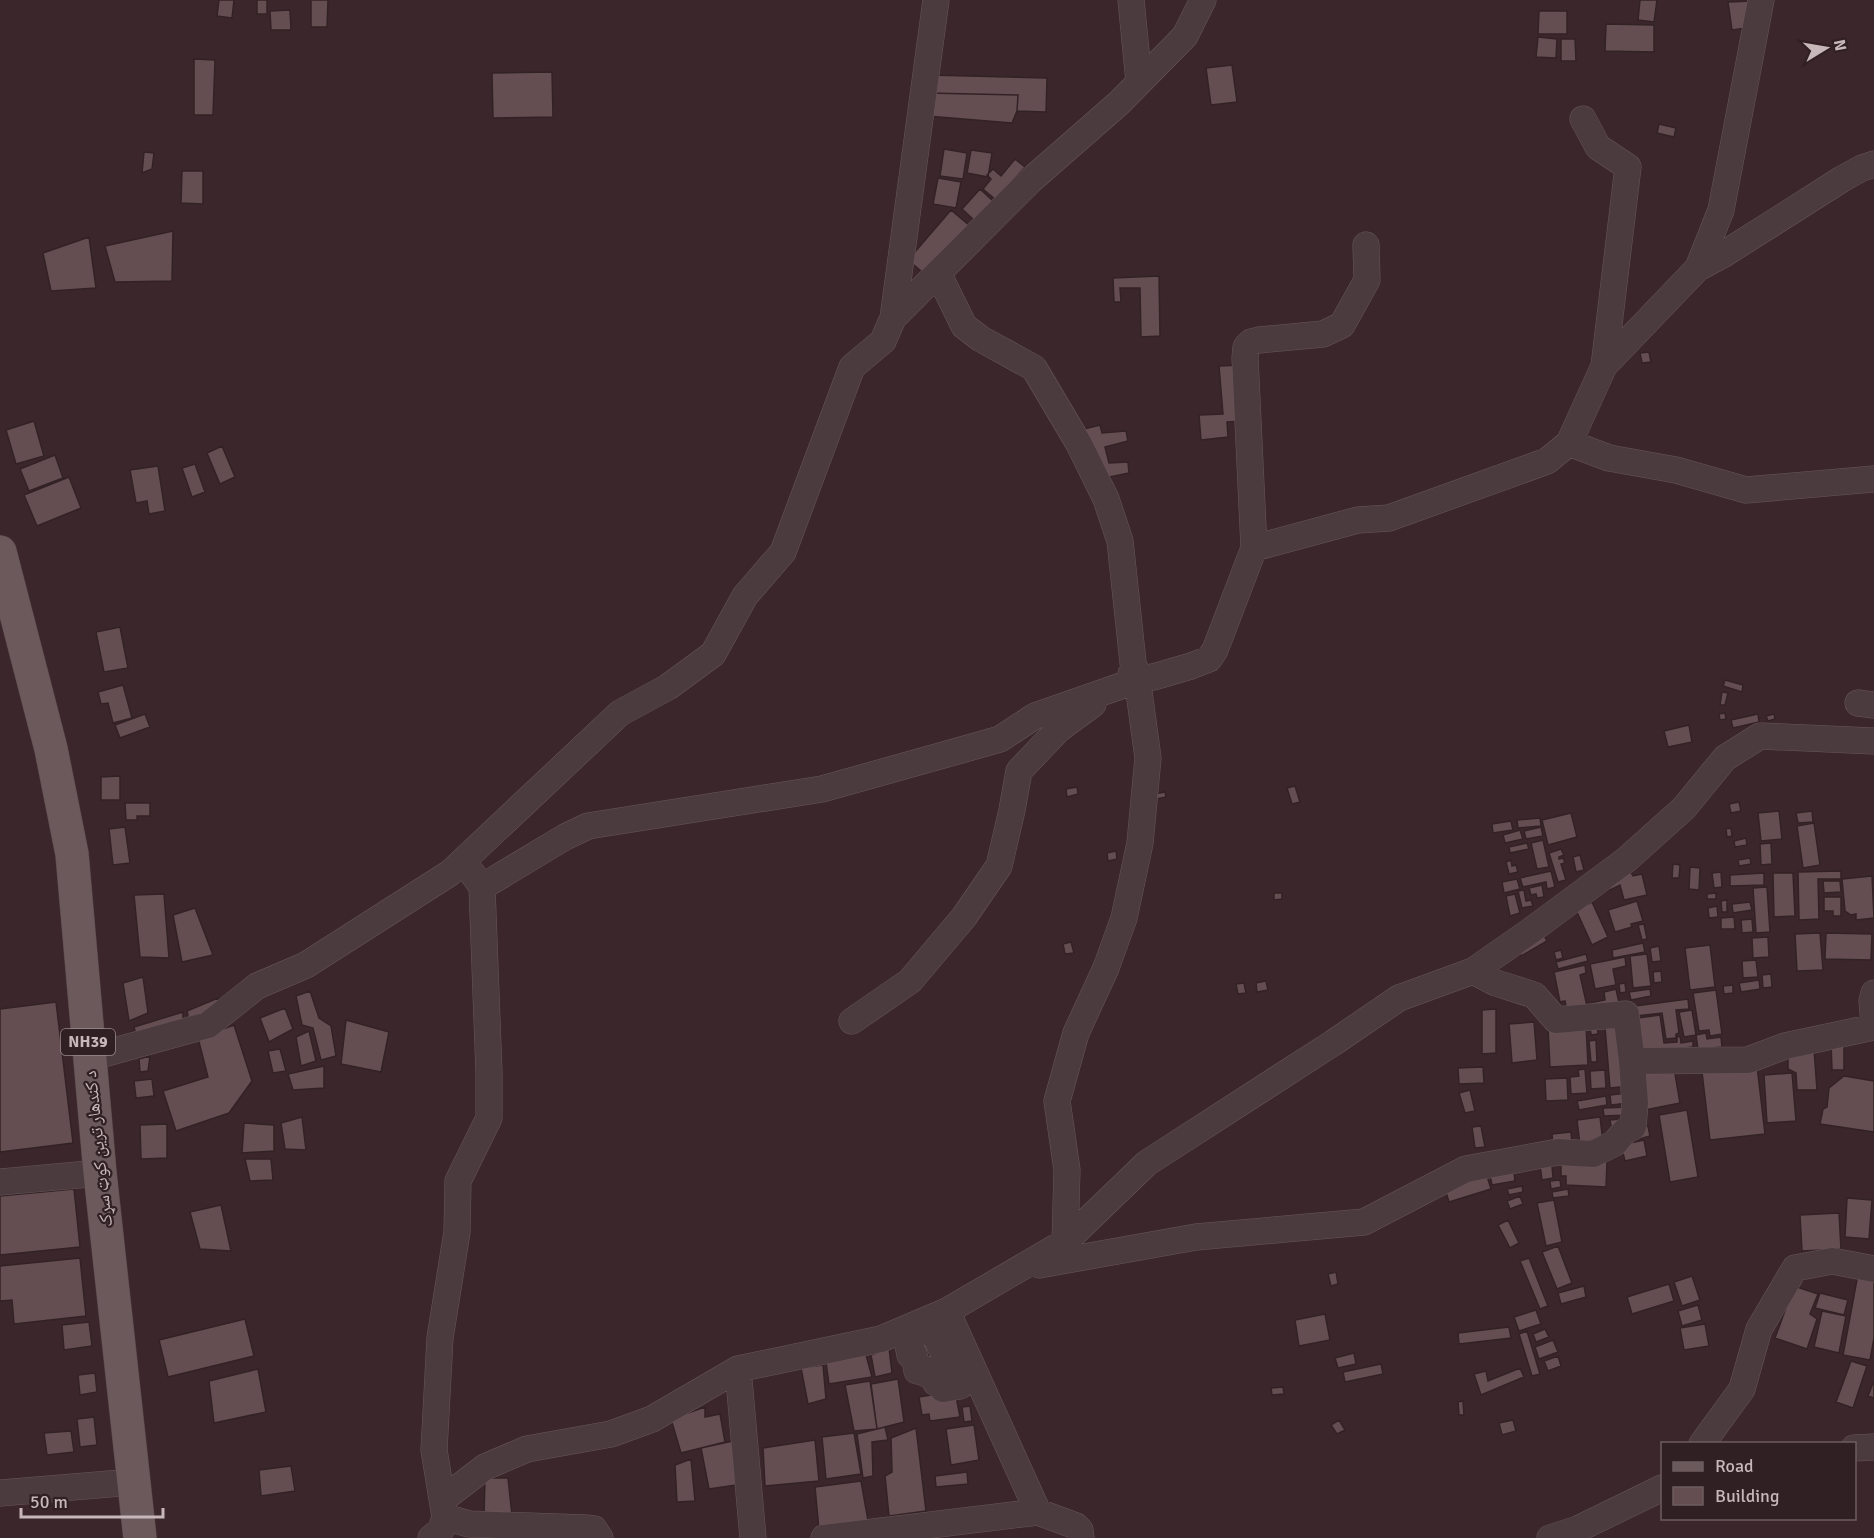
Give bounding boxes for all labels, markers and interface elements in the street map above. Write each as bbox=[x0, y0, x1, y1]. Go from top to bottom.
north arrow bbox=[1796, 18, 1856, 78]
text: N bbox=[1829, 38, 1851, 53]
road number: NH39 bbox=[61, 1029, 115, 1055]
street label: د کندهار ترين کوټ سړک bbox=[79, 1070, 117, 1228]
legend bbox=[1661, 1442, 1856, 1520]
text: Road bbox=[1715, 1455, 1754, 1477]
scale bar bbox=[21, 1481, 164, 1519]
text: Building bbox=[1715, 1485, 1779, 1507]
text: 50 m bbox=[30, 1491, 68, 1513]

